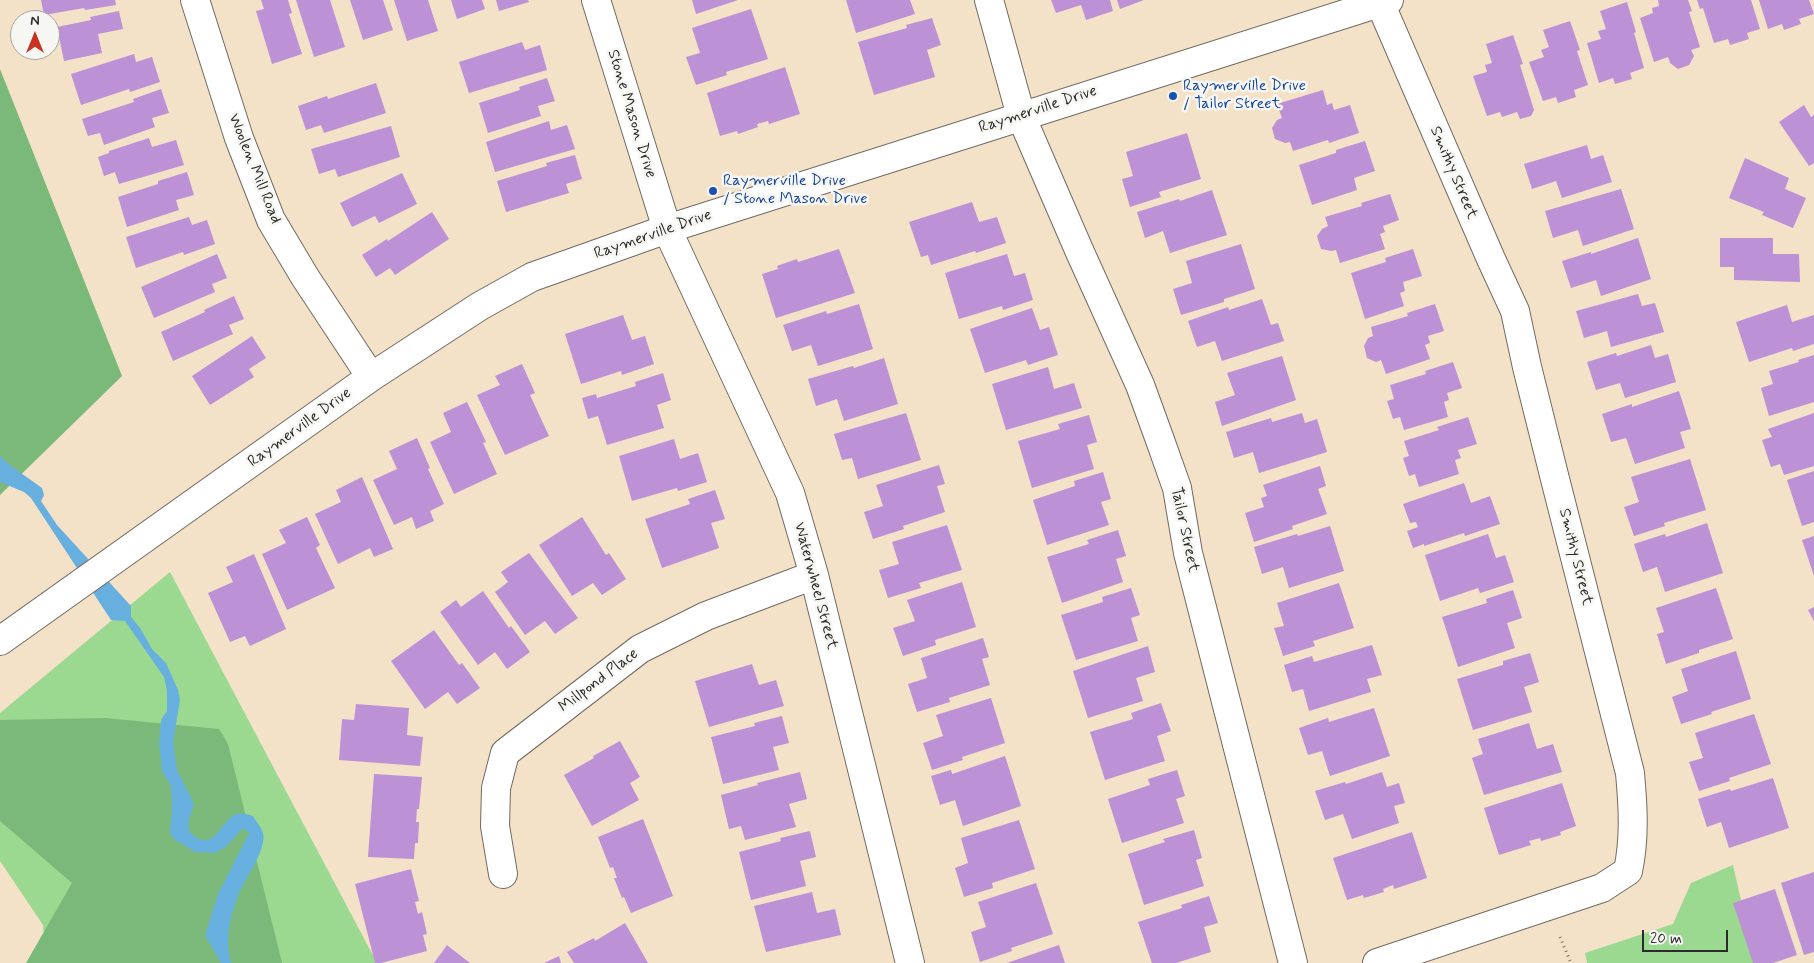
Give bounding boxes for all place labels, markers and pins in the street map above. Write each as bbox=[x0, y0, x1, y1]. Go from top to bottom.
place label: Raymerville Drive / Tailor Street bbox=[1183, 77, 1306, 115]
marker: Raymerville Drive / Tailor Street bbox=[1167, 90, 1179, 102]
place label: Raymerville Drive / Stone Mason Drive bbox=[723, 172, 868, 210]
marker: Raymerville Drive / Stone Mason Drive bbox=[707, 185, 719, 197]

